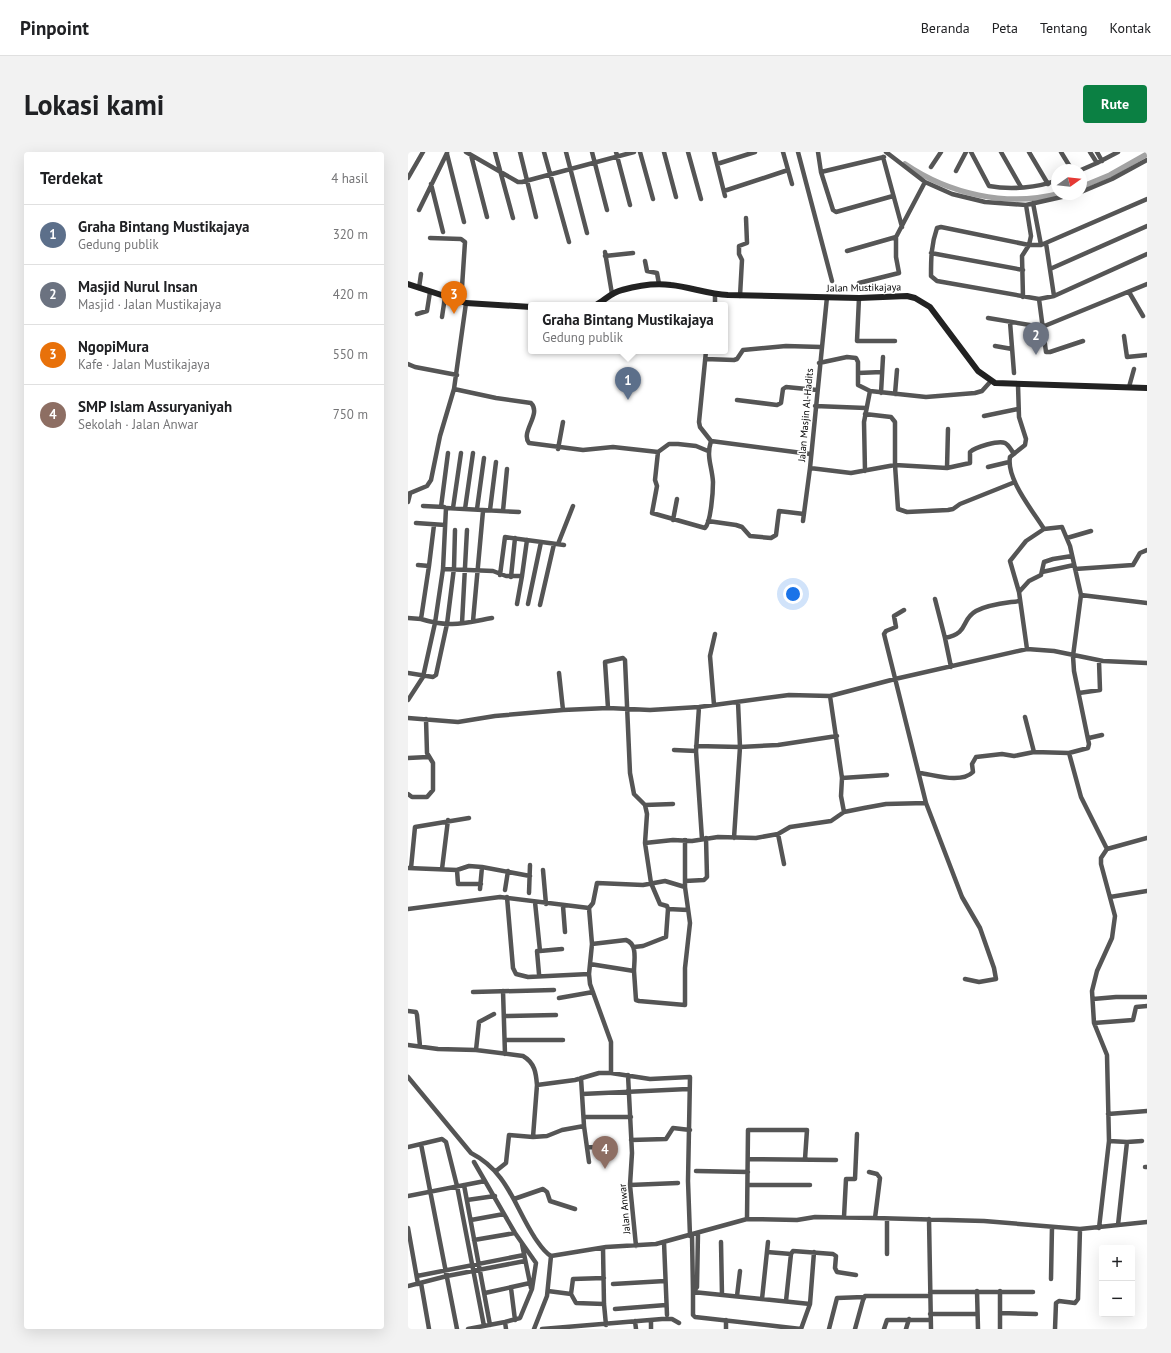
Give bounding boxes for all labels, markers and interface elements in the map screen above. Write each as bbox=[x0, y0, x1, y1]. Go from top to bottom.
text: Pinpoint bbox=[20, 16, 89, 40]
text: Beranda bbox=[921, 19, 970, 37]
text: Peta bbox=[992, 19, 1018, 37]
text: Tentang bbox=[1040, 19, 1088, 37]
text: Kontak bbox=[1110, 19, 1151, 37]
button: Rute bbox=[1083, 85, 1147, 123]
text: Lokasi kami bbox=[24, 86, 164, 123]
north arrow bbox=[1051, 164, 1087, 200]
text: Terdekat bbox=[40, 167, 103, 189]
text: 4 hasil bbox=[331, 170, 368, 187]
text: Graha Bintang Mustikajaya bbox=[78, 217, 250, 236]
text: 1 bbox=[49, 226, 57, 243]
text: 320 m bbox=[333, 226, 368, 243]
text: Gedung publik bbox=[78, 236, 159, 253]
text: Masjid Nurul Insan bbox=[78, 277, 198, 296]
street label: Jalan Mustikajaya bbox=[826, 280, 901, 295]
pin: 3 bbox=[441, 281, 467, 314]
text: 2 bbox=[49, 286, 57, 303]
text: 420 m bbox=[333, 286, 368, 303]
text: Masjid · Jalan Mustikajaya bbox=[78, 296, 221, 313]
popup bbox=[528, 302, 728, 354]
text: Graha Bintang Mustikajaya bbox=[542, 310, 714, 329]
pin: 2 bbox=[1023, 322, 1049, 355]
text: Gedung publik bbox=[542, 329, 623, 346]
text: NgopiMura bbox=[78, 337, 149, 356]
text: 3 bbox=[49, 346, 57, 363]
text: 550 m bbox=[333, 346, 368, 363]
text: Kafe · Jalan Mustikajaya bbox=[78, 356, 210, 373]
pin: 1 bbox=[615, 367, 641, 400]
street label: Jalan Masjin Al-Hadits bbox=[795, 368, 816, 463]
text: SMP Islam Assuryaniyah bbox=[78, 397, 232, 416]
text: 4 bbox=[49, 406, 57, 423]
text: 750 m bbox=[333, 406, 368, 423]
text: Sekolah · Jalan Anwar bbox=[78, 416, 198, 433]
your location bbox=[783, 584, 803, 604]
pin: 4 bbox=[592, 1136, 618, 1169]
street label: Jalan Anwar bbox=[616, 1183, 633, 1236]
map controls bbox=[1099, 1245, 1135, 1317]
button: + bbox=[1099, 1245, 1135, 1281]
button: − bbox=[1099, 1281, 1135, 1317]

